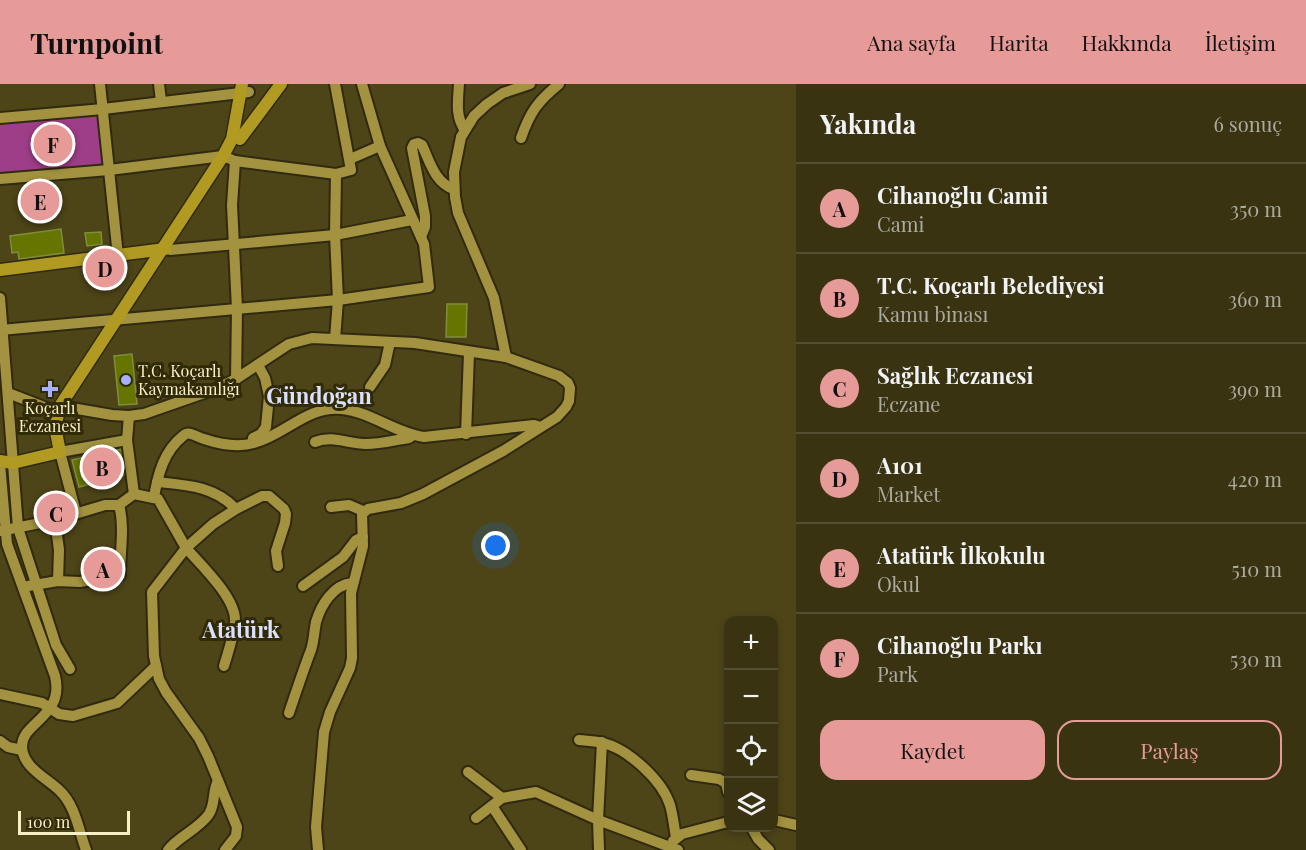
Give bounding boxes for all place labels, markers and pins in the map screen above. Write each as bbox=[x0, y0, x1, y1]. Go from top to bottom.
pin: F bbox=[34, 122, 72, 166]
pin: E bbox=[20, 178, 60, 224]
pin: D bbox=[86, 246, 124, 291]
place label: T.C. Koçarlı Kaymakamlığı bbox=[138, 360, 240, 399]
marker: T.C. Koçarlı Kaymakamlığı bbox=[119, 373, 133, 387]
marker: Koçarlı Eczanesi bbox=[43, 382, 57, 396]
place label: Koçarlı Eczanesi bbox=[19, 397, 82, 436]
pin: B bbox=[82, 444, 122, 490]
pin: C bbox=[36, 490, 76, 536]
pin: A bbox=[84, 546, 122, 592]

